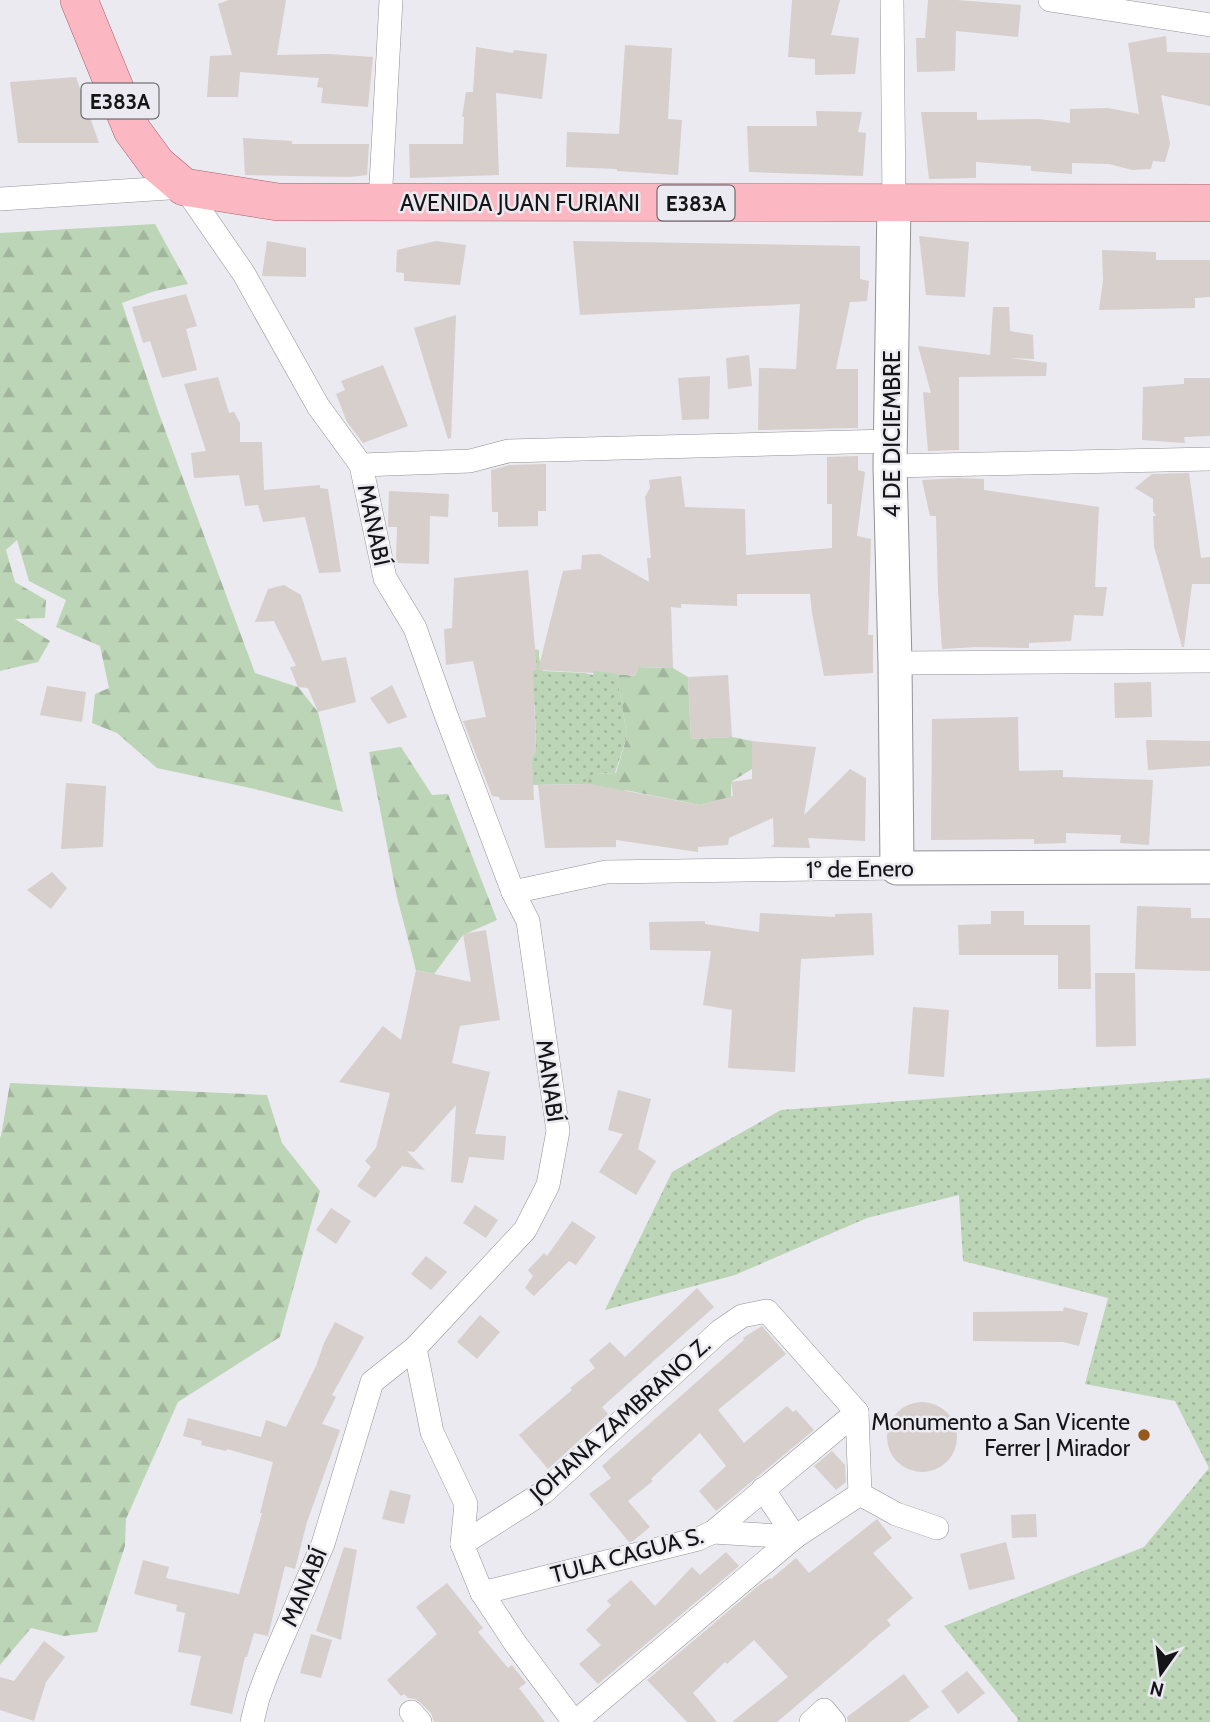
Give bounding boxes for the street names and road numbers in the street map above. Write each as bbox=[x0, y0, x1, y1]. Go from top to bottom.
road number: E383A bbox=[82, 84, 158, 119]
road number: E383A bbox=[658, 186, 734, 220]
street label: AVENIDA JUAN FURIANI bbox=[400, 189, 640, 217]
street label: 4 DE DICIEMBRE bbox=[878, 350, 906, 518]
street label: MANABÍ bbox=[352, 481, 397, 569]
street label: 1º de Enero bbox=[806, 854, 914, 884]
street label: MANABÍ bbox=[530, 1038, 571, 1124]
street label: JOHANA ZAMBRANO Z. bbox=[523, 1331, 716, 1508]
street label: TULA CAGUA S. bbox=[547, 1521, 707, 1589]
street label: MANABÍ bbox=[274, 1543, 333, 1631]

